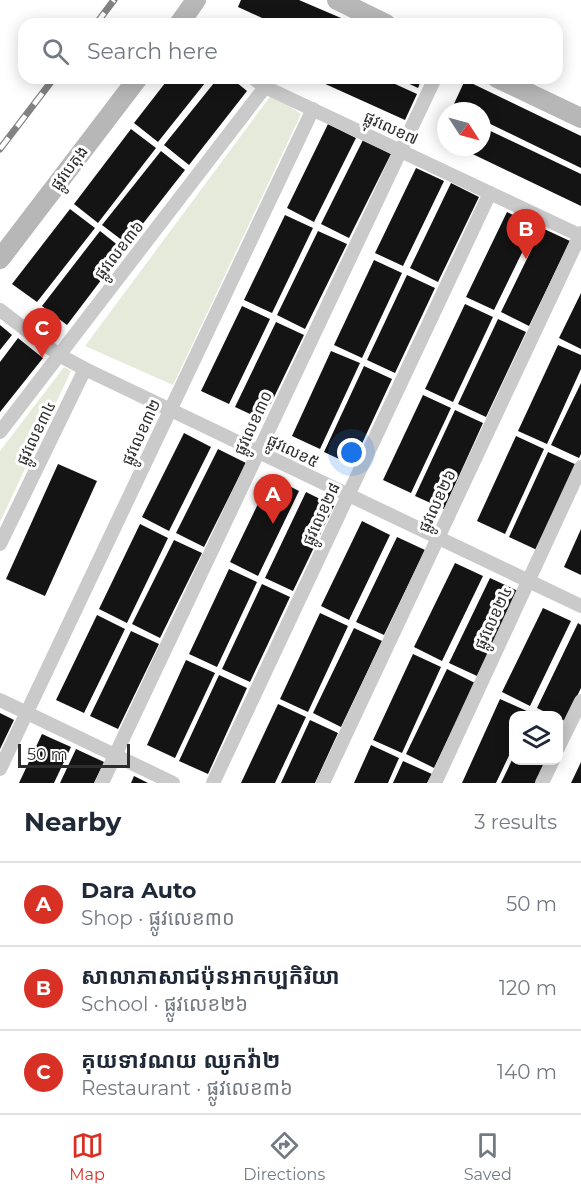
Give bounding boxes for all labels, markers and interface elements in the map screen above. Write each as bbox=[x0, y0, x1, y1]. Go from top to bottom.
search box bbox=[18, 18, 563, 84]
icon: search bbox=[39, 35, 72, 68]
text: Search here bbox=[87, 38, 218, 65]
north arrow bbox=[437, 102, 491, 156]
street label: ផ្លុវលេខ៧ bbox=[359, 107, 421, 154]
street label: ផ្លូវបេតុង bbox=[46, 142, 96, 197]
pin: B bbox=[506, 210, 546, 259]
street label: ផ្លូវលេខ៣៦ bbox=[90, 217, 151, 286]
pin: C bbox=[22, 308, 62, 358]
street label: ផ្លូវលេខ៣០ bbox=[230, 388, 280, 460]
street label: ផ្លូវលេខ៣២ bbox=[117, 396, 169, 470]
street label: ផ្លូវលេខ៣៤ bbox=[12, 398, 64, 470]
street label: ផ្លូវលេខ៥ bbox=[262, 430, 322, 476]
your location bbox=[337, 438, 366, 467]
street label: ផ្លូវលេខ២៦ bbox=[414, 467, 464, 537]
pin: A bbox=[254, 474, 292, 524]
street label: ផ្លូវលេខ២៨ bbox=[298, 480, 348, 550]
street label: ផ្លូវលេខ២៤ bbox=[470, 584, 520, 654]
map controls bbox=[509, 711, 563, 765]
button: layers bbox=[509, 711, 563, 765]
scale bar bbox=[18, 741, 130, 768]
text: 50 m bbox=[27, 745, 68, 764]
text: Nearby bbox=[24, 806, 121, 838]
text: 3 results bbox=[474, 810, 557, 834]
text: Dara Auto bbox=[81, 877, 197, 904]
text: A bbox=[36, 892, 51, 916]
text: 50 m bbox=[506, 892, 557, 916]
text: Shop · ផ្លូវលេខ៣០ bbox=[81, 906, 235, 930]
text: សាលាភាសាជប៉ុនអាកប្បកិរិយា bbox=[81, 963, 340, 990]
text: B bbox=[36, 976, 51, 1000]
text: 120 m bbox=[499, 976, 557, 1000]
text: School · ផ្លូវលេខ២៦ bbox=[81, 992, 248, 1016]
text: គុយទាវណយ ឈូកវ៉ា២ bbox=[81, 1047, 280, 1074]
text: C bbox=[36, 1060, 51, 1084]
text: 140 m bbox=[497, 1060, 557, 1084]
text: Restaurant · ផ្លូវលេខ៣៦ bbox=[81, 1076, 293, 1100]
tab: Map bbox=[69, 1129, 105, 1184]
tab: Directions bbox=[243, 1129, 325, 1184]
tab: Saved bbox=[464, 1129, 512, 1184]

